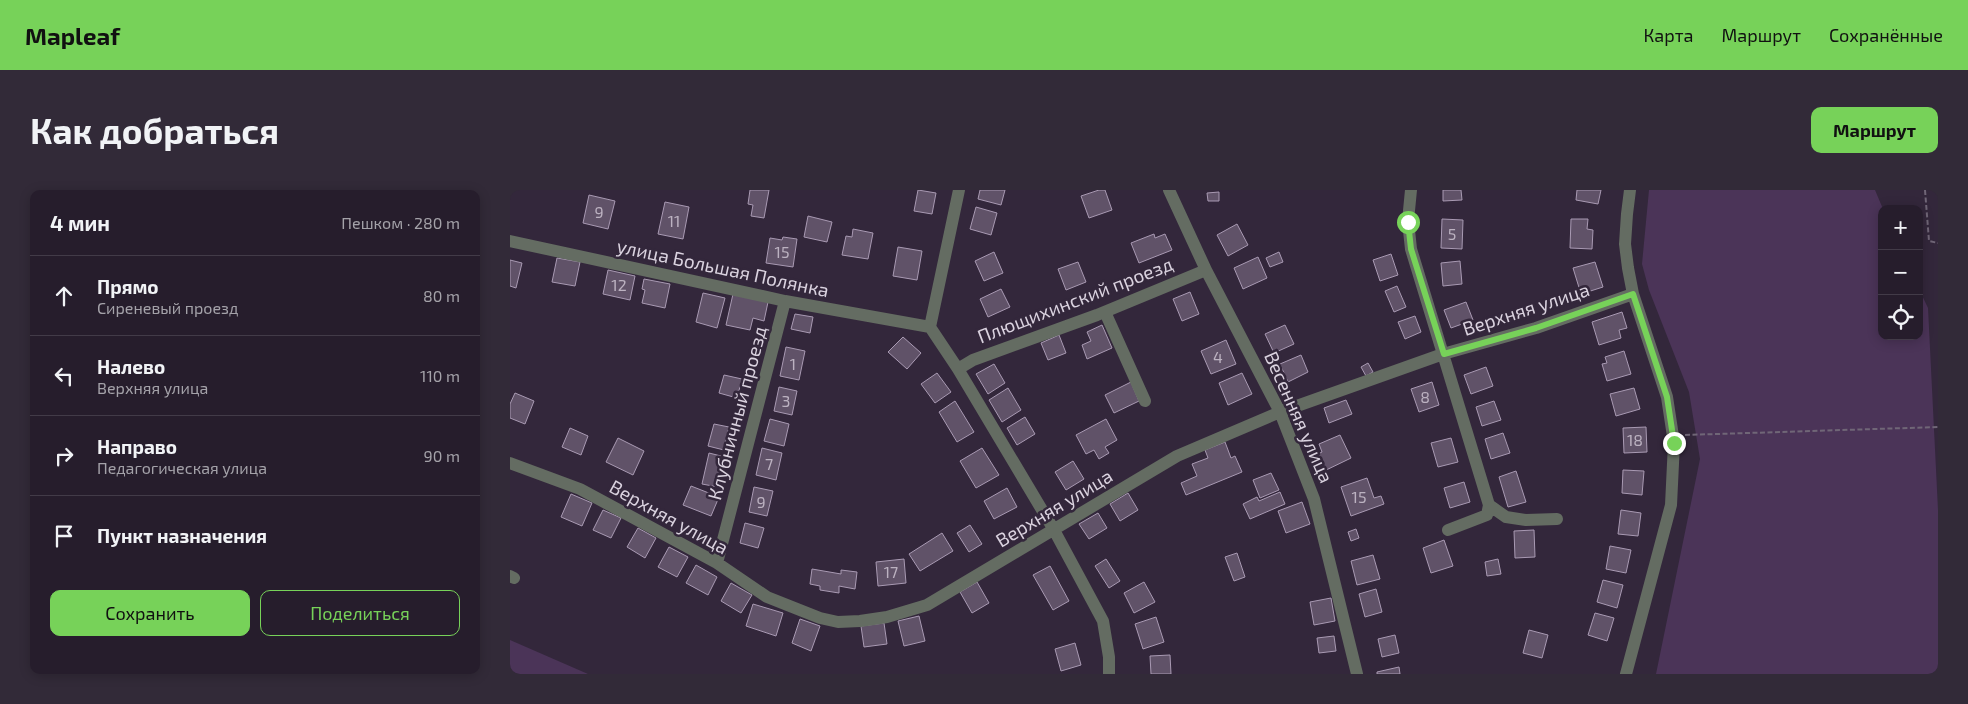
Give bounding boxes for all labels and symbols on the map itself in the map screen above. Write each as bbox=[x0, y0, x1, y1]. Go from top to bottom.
house number: 9 bbox=[594, 202, 604, 221]
house number: 11 bbox=[668, 211, 680, 230]
route start bbox=[1397, 211, 1420, 234]
house number: 5 bbox=[1448, 224, 1456, 243]
street label: улица Большая Полянка bbox=[615, 234, 831, 302]
house number: 15 bbox=[775, 242, 789, 261]
street label: Плющихинский проезд bbox=[974, 252, 1176, 347]
house number: 12 bbox=[611, 275, 627, 294]
street label: Верхняя улица bbox=[1459, 277, 1593, 341]
street label: Клубничный проезд bbox=[702, 323, 772, 503]
house number: 4 bbox=[1213, 347, 1223, 366]
street label: Весенняя улица bbox=[1259, 347, 1339, 487]
house number: 1 bbox=[790, 354, 796, 373]
house number: 8 bbox=[1420, 387, 1430, 406]
house number: 3 bbox=[782, 391, 790, 410]
house number: 18 bbox=[1627, 430, 1643, 449]
route end bbox=[1663, 432, 1686, 455]
house number: 7 bbox=[765, 454, 773, 473]
street label: Верхняя улица bbox=[991, 464, 1117, 552]
street label: Верхняя улица bbox=[605, 474, 733, 560]
house number: 15 bbox=[1352, 487, 1366, 506]
house number: 9 bbox=[756, 492, 766, 511]
house number: 17 bbox=[884, 562, 898, 581]

